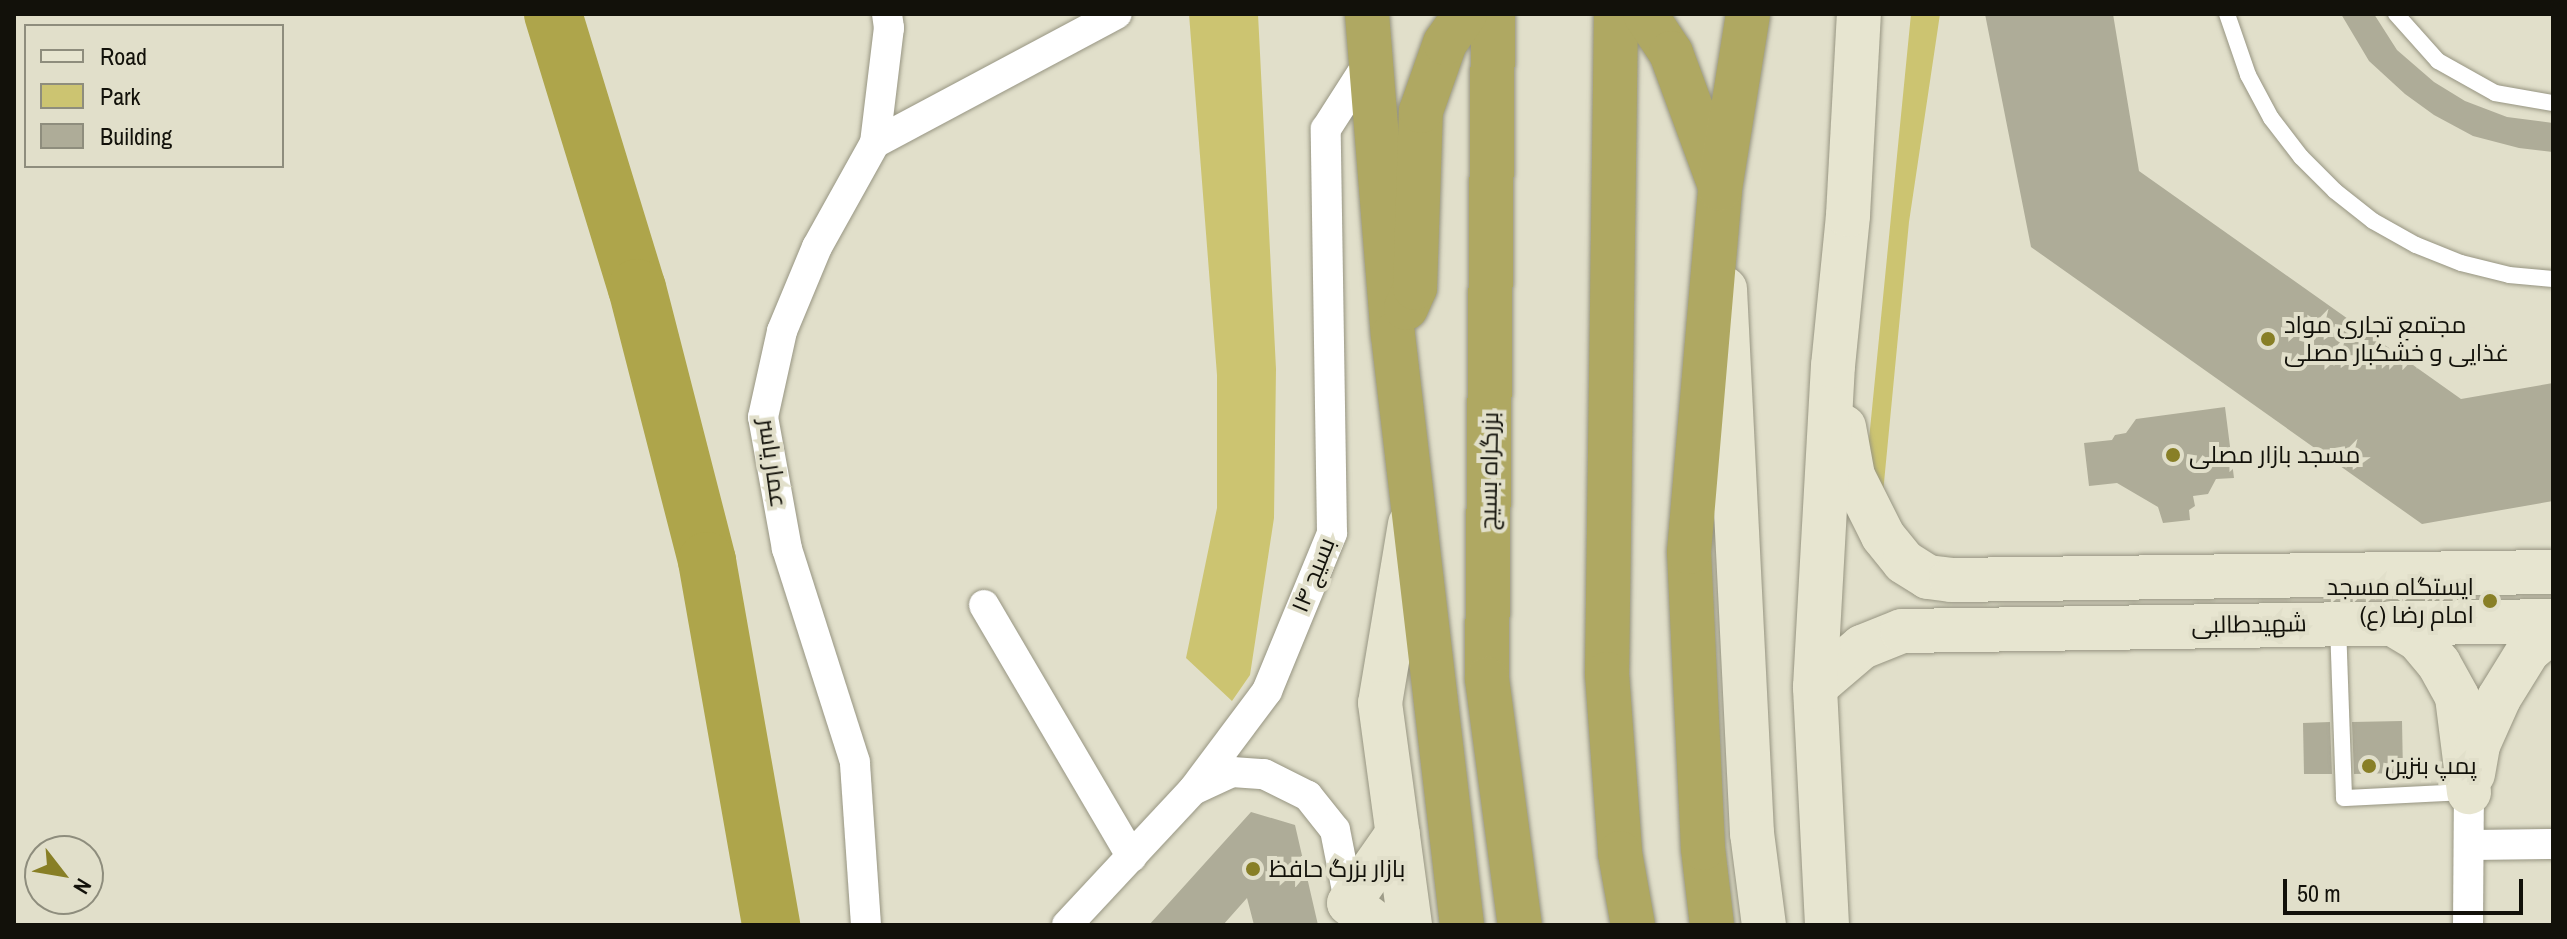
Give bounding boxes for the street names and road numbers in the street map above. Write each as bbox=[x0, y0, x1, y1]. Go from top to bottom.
street label: بزرگراه بسیج bbox=[1474, 412, 1504, 530]
street label: عمار یاسر bbox=[753, 417, 793, 509]
street label: بسیج ۱۴ bbox=[1285, 533, 1341, 617]
street label: شهیدطالبی bbox=[2191, 609, 2307, 639]

